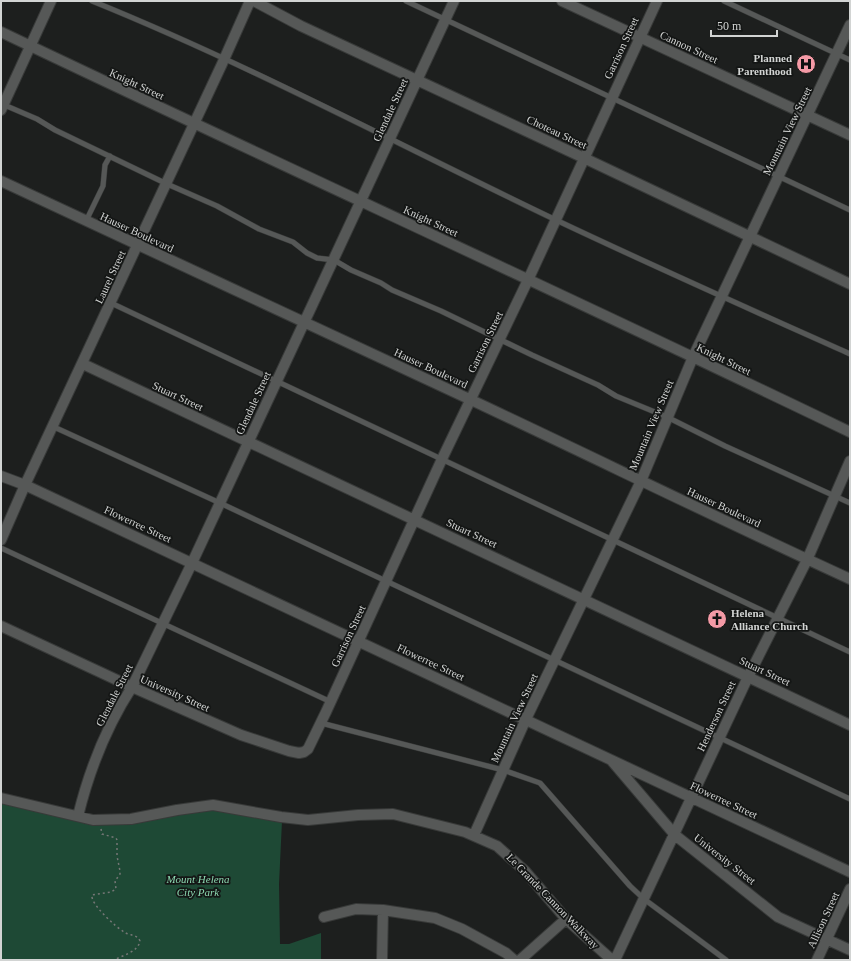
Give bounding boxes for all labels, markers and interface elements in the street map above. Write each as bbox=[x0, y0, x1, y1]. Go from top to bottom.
scale bar bbox=[711, 12, 777, 38]
street label: Garrison Street bbox=[601, 15, 641, 81]
text: 50 m bbox=[717, 19, 742, 33]
street label: Cannon Street bbox=[658, 28, 720, 66]
place label: Planned Parenthood bbox=[737, 52, 792, 77]
hospital icon: Planned Parenthood bbox=[795, 53, 817, 75]
street label: Knight Street bbox=[108, 66, 166, 102]
street label: Glendale Street bbox=[370, 77, 410, 143]
street label: Mountain View Street bbox=[760, 85, 814, 177]
street label: Choteau Street bbox=[525, 113, 589, 151]
street label: Knight Street bbox=[402, 203, 460, 239]
street label: Hauser Boulevard bbox=[98, 210, 176, 254]
street label: Laurel Street bbox=[92, 249, 128, 305]
street label: Garrison Street bbox=[465, 309, 505, 375]
street label: Knight Street bbox=[695, 341, 753, 377]
street label: Hauser Boulevard bbox=[392, 346, 470, 390]
street label: Glendale Street bbox=[233, 370, 273, 436]
street label: Mountain View Street bbox=[627, 378, 675, 472]
street label: Stuart Street bbox=[151, 379, 205, 413]
street label: Hauser Boulevard bbox=[685, 485, 763, 529]
street label: Flowerree Street bbox=[102, 503, 174, 545]
street label: Stuart Street bbox=[445, 516, 499, 550]
street label: Garrison Street bbox=[328, 603, 368, 669]
place label: Helena Alliance Church bbox=[731, 607, 808, 632]
church icon: Helena Alliance Church bbox=[706, 608, 728, 630]
street label: Flowerree Street bbox=[395, 641, 467, 683]
street label: Stuart Street bbox=[738, 654, 792, 688]
street label: Glendale Street bbox=[93, 662, 135, 728]
street label: University Street bbox=[138, 672, 212, 714]
street label: Mountain View Street bbox=[488, 672, 540, 764]
street label: Henderson Street bbox=[694, 679, 738, 753]
street label: Flowerree Street bbox=[688, 779, 760, 821]
street label: University Street bbox=[692, 831, 758, 887]
street label: Le Grande Cannon Walkway bbox=[504, 851, 602, 951]
park label: Mount Helena City Park bbox=[165, 873, 230, 898]
street label: Allison Street bbox=[805, 890, 841, 950]

